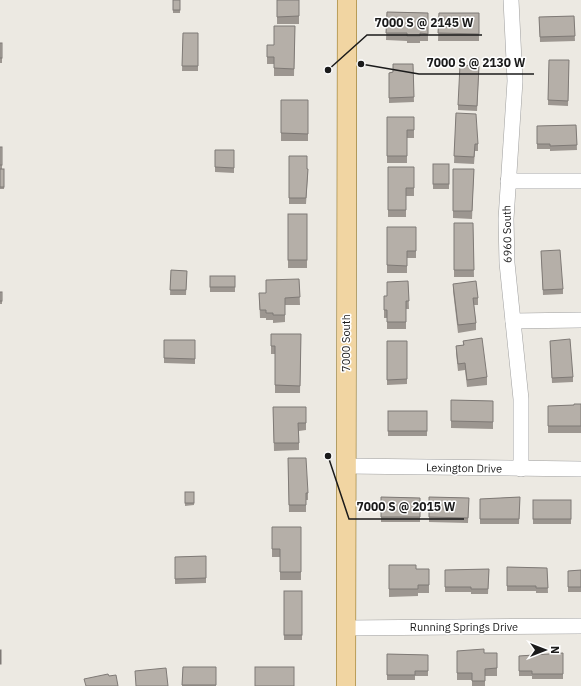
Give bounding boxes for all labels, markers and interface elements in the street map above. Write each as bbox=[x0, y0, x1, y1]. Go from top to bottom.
callout: 7000 S @ 2145 W bbox=[367, 11, 482, 35]
text: 7000 S @ 2145 W bbox=[375, 15, 474, 30]
callout: 7000 S @ 2130 W bbox=[419, 50, 534, 74]
text: 7000 S @ 2130 W bbox=[427, 55, 526, 70]
street label: 6960 South bbox=[499, 205, 515, 263]
street label: 7000 South bbox=[339, 314, 353, 372]
street label: Lexington Drive bbox=[426, 460, 502, 476]
callout: 7000 S @ 2015 W bbox=[349, 495, 464, 519]
text: 7000 S @ 2015 W bbox=[357, 499, 456, 514]
street label: Running Springs Drive bbox=[410, 620, 518, 634]
north arrow bbox=[525, 630, 565, 670]
text: N bbox=[548, 646, 562, 654]

